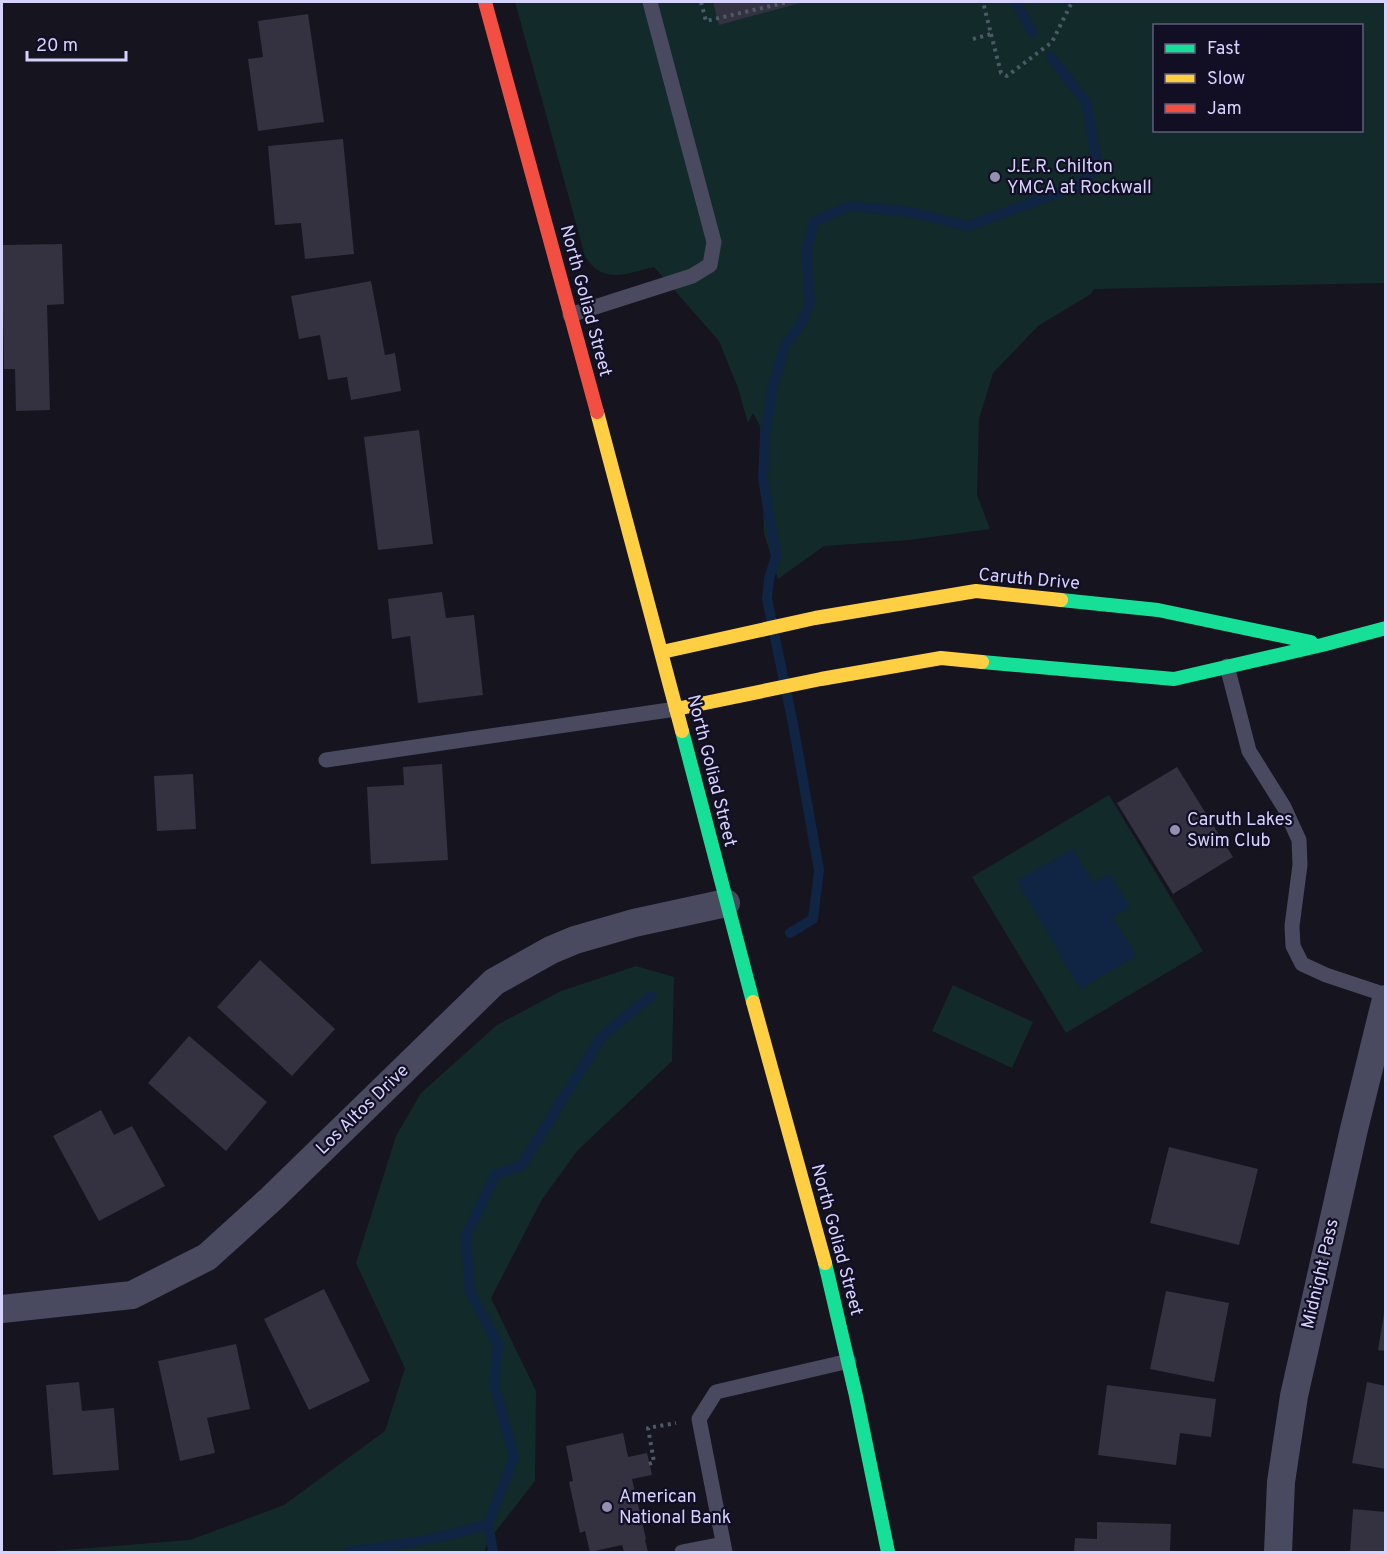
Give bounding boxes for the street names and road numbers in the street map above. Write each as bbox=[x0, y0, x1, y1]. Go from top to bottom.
street label: North Goliad Street bbox=[554, 223, 616, 379]
street label: Caruth Drive bbox=[977, 564, 1081, 596]
street label: North Goliad Street bbox=[681, 692, 741, 850]
street label: Los Altos Drive bbox=[312, 1060, 414, 1160]
street label: North Goliad Street bbox=[805, 1162, 867, 1318]
street label: Midnight Pass bbox=[1297, 1217, 1345, 1331]

